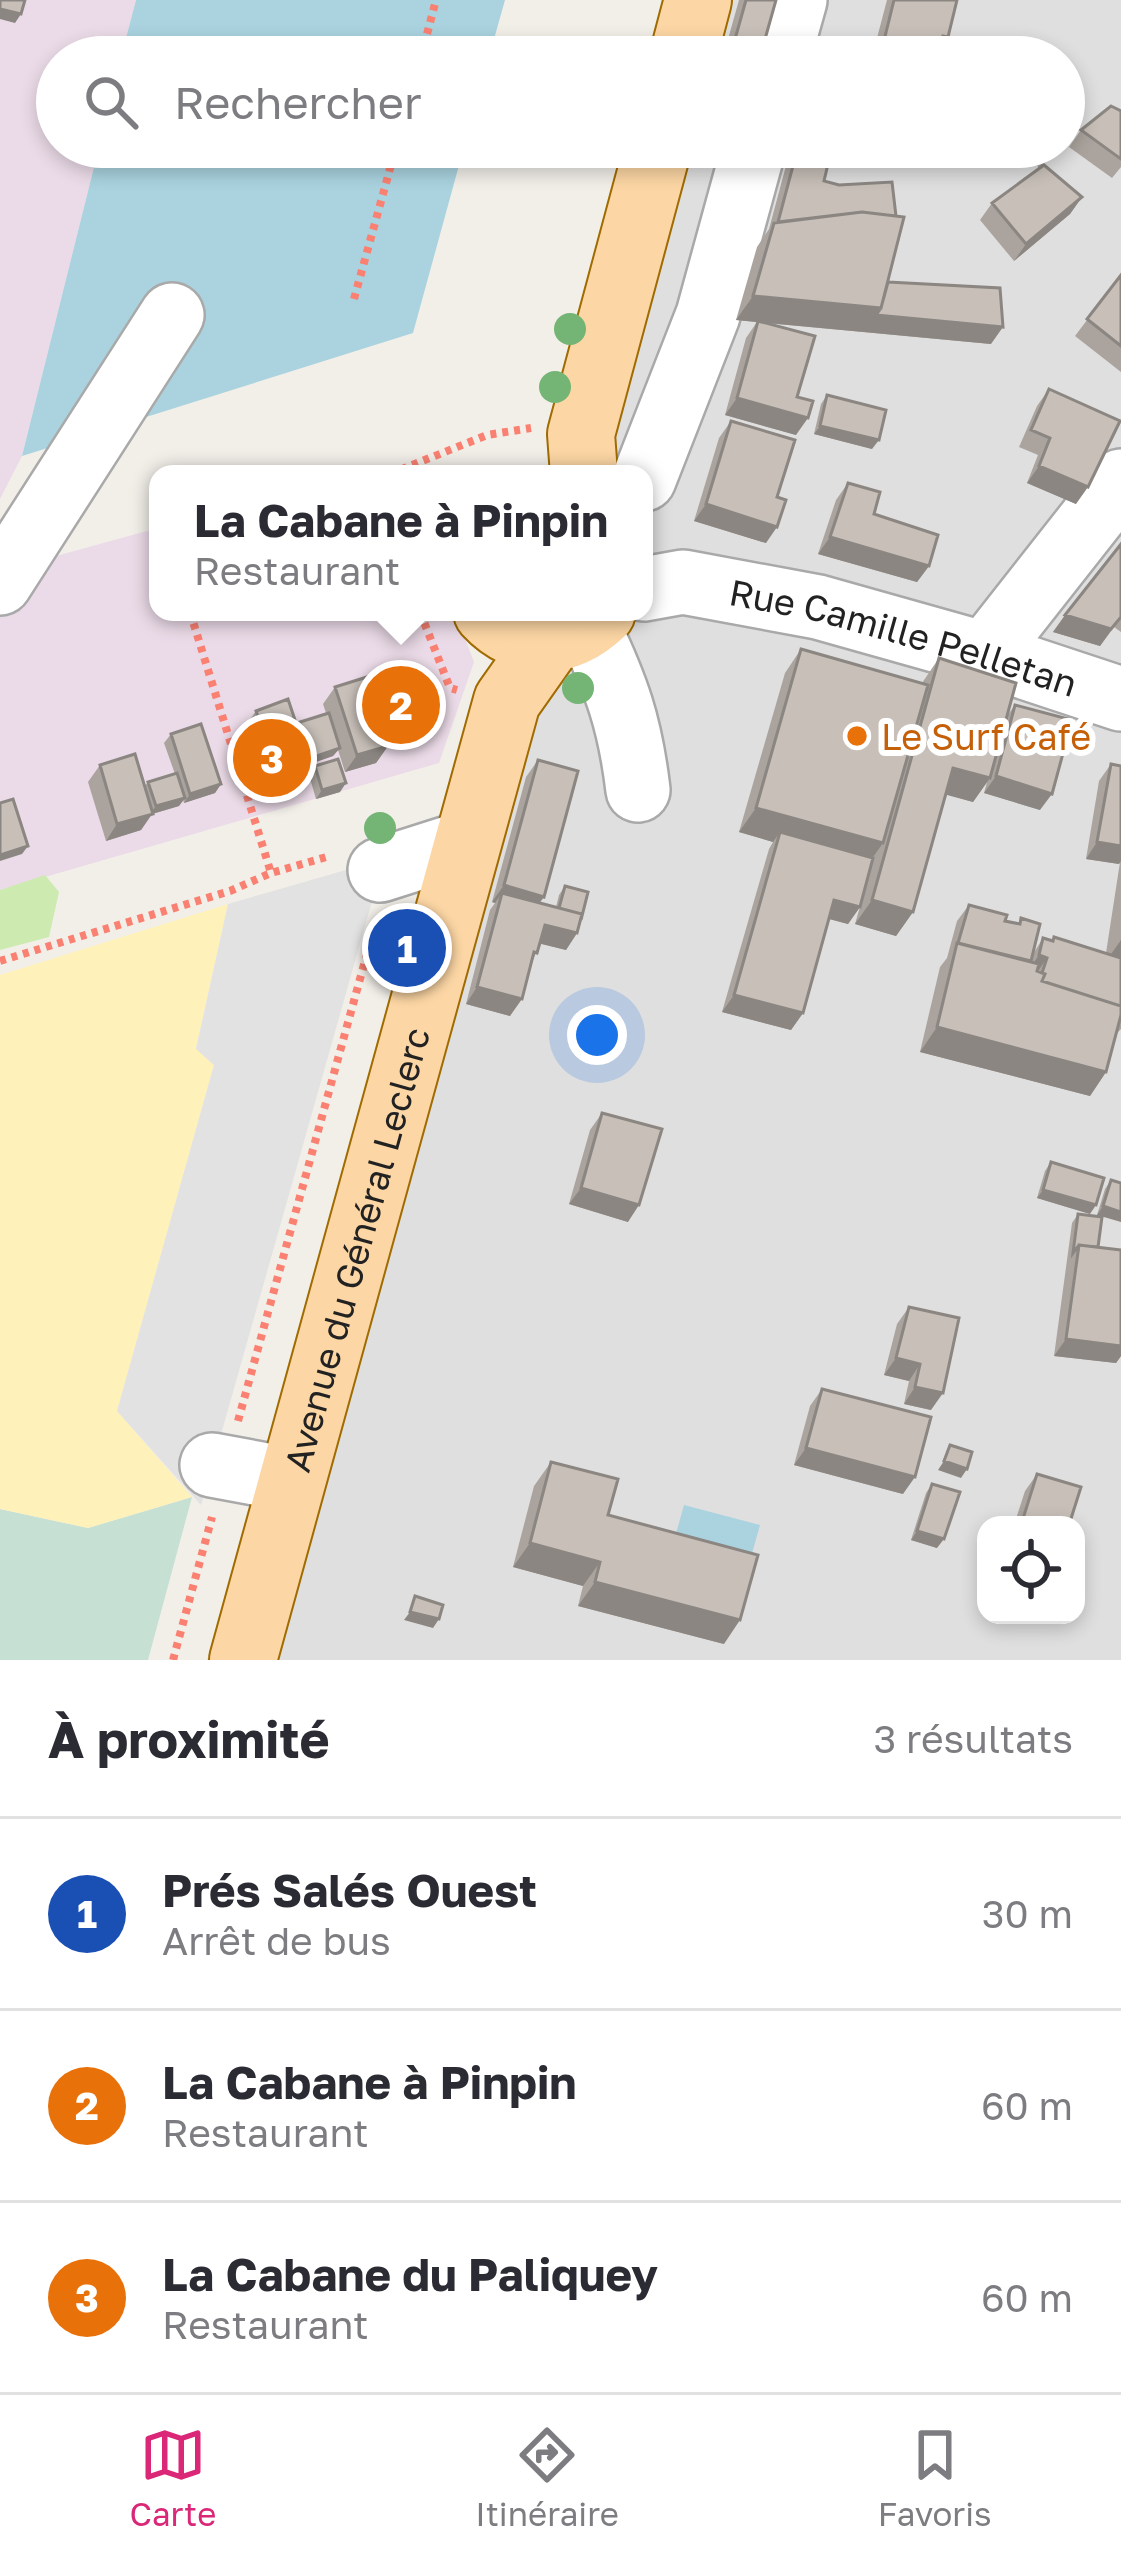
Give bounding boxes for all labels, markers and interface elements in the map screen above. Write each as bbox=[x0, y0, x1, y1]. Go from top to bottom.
search box bbox=[36, 36, 1085, 168]
icon: search bbox=[78, 69, 144, 135]
text: Rechercher bbox=[174, 75, 422, 129]
popup bbox=[149, 465, 653, 621]
text: La Cabane à Pinpin bbox=[194, 493, 608, 547]
text: Restaurant bbox=[194, 547, 400, 594]
street label: Rue Camille Pelletan bbox=[726, 570, 1083, 705]
pin: 2 bbox=[362, 660, 440, 750]
pin: 3 bbox=[233, 713, 311, 803]
place label: Le Surf Café bbox=[881, 715, 1091, 758]
marker: Le Surf Café bbox=[844, 723, 870, 749]
pin: 1 bbox=[368, 903, 446, 993]
your location bbox=[567, 1005, 627, 1065]
street label: Avenue du Général Leclerc bbox=[274, 1022, 438, 1476]
map controls bbox=[977, 1516, 1085, 1624]
button: locate bbox=[977, 1516, 1085, 1624]
text: À proximité bbox=[48, 1708, 330, 1769]
text: 3 résultats bbox=[874, 1715, 1073, 1762]
text: Prés Salés Ouest bbox=[162, 1863, 537, 1917]
text: 1 bbox=[77, 1890, 97, 1937]
text: 30 m bbox=[982, 1890, 1073, 1937]
text: Arrêt de bus bbox=[162, 1917, 391, 1964]
text: La Cabane à Pinpin bbox=[162, 2055, 577, 2109]
text: 2 bbox=[75, 2082, 99, 2129]
text: 60 m bbox=[981, 2082, 1073, 2129]
text: Restaurant bbox=[162, 2109, 369, 2156]
text: La Cabane du Paliquey bbox=[162, 2247, 658, 2301]
text: 3 bbox=[75, 2274, 99, 2321]
text: 60 m bbox=[981, 2274, 1073, 2321]
text: Restaurant bbox=[162, 2301, 369, 2348]
tab: Carte bbox=[129, 2422, 216, 2533]
tab: Itinéraire bbox=[475, 2422, 619, 2533]
tab: Favoris bbox=[878, 2422, 992, 2533]

